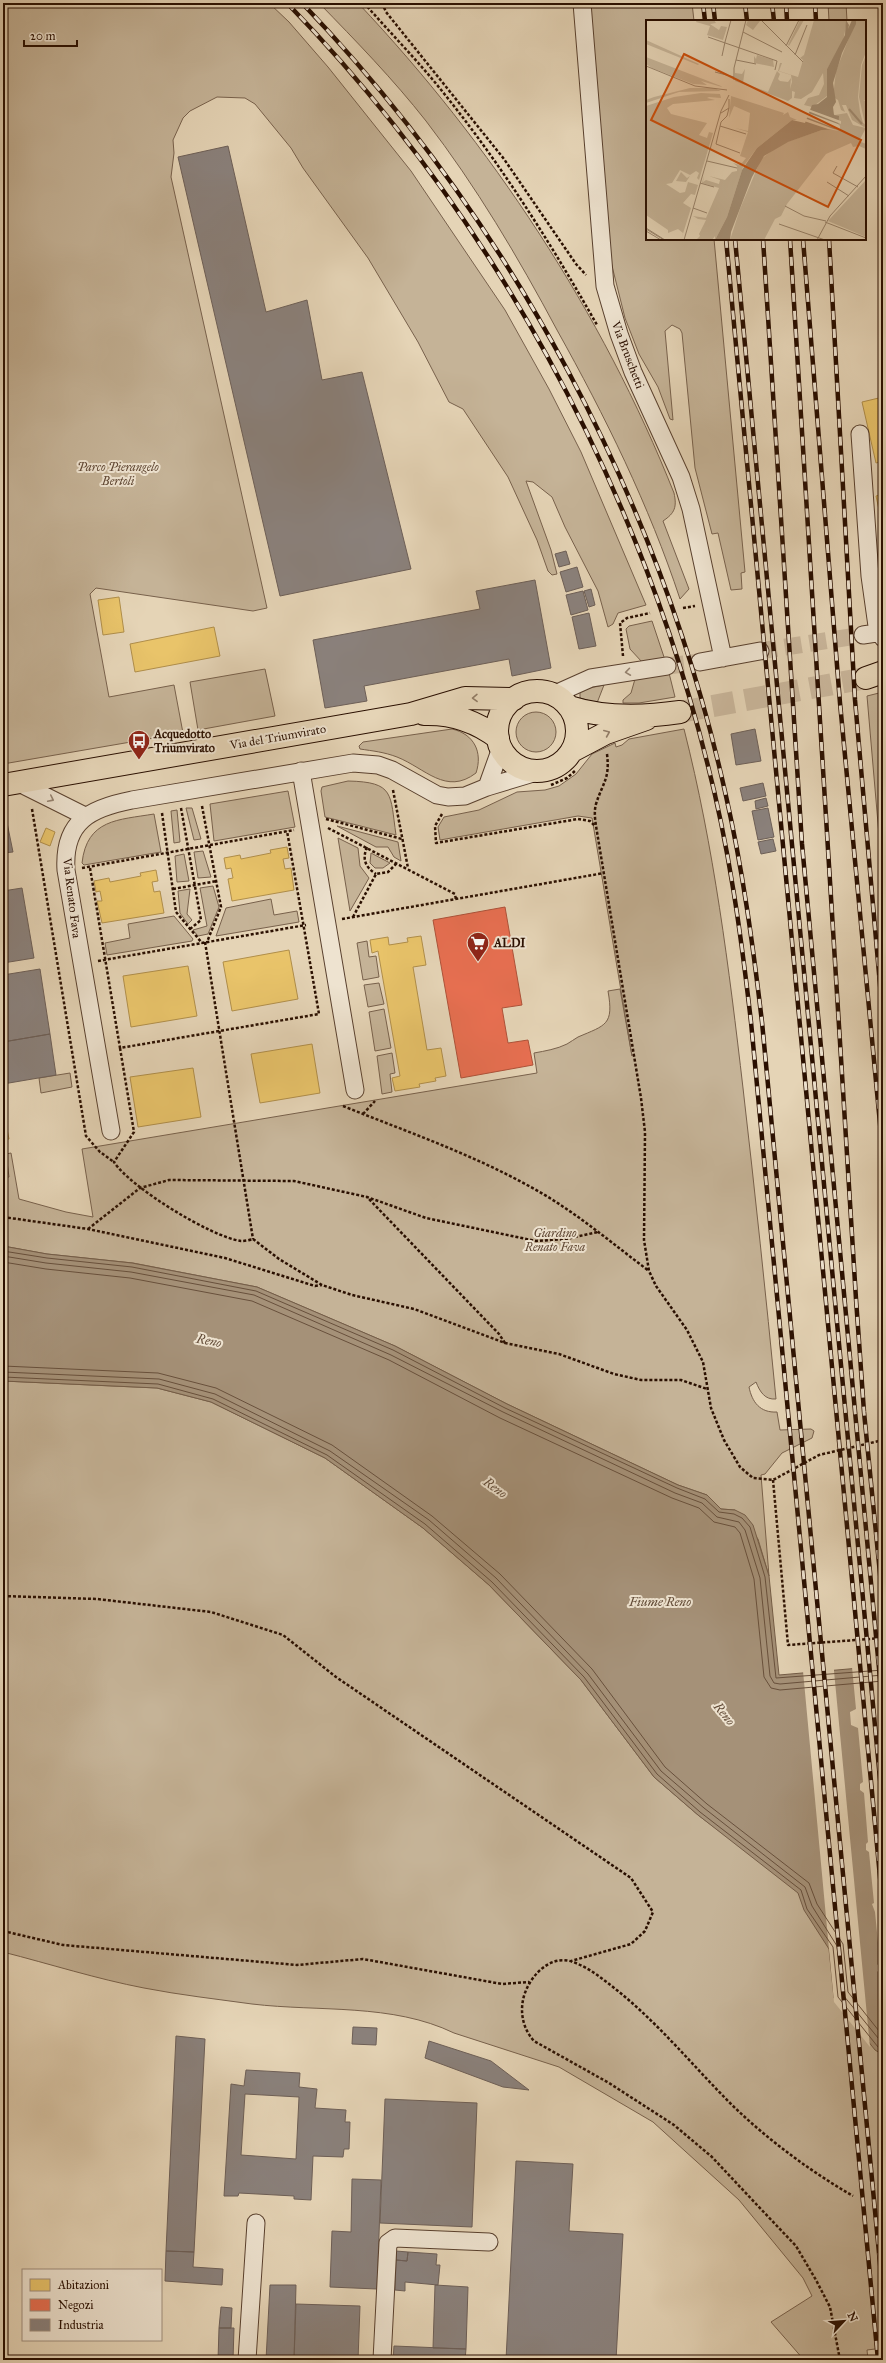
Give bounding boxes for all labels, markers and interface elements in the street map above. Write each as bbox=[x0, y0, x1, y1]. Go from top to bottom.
inset map bbox=[646, 20, 866, 240]
scale bar bbox=[24, 22, 77, 48]
text: 20 m bbox=[30, 29, 56, 43]
street label: Via Bruschetti bbox=[608, 318, 648, 391]
park label: Parco Pierangelo Bertoli bbox=[77, 460, 159, 488]
one-way arrow bbox=[625, 667, 631, 676]
one-way arrow bbox=[472, 694, 478, 702]
street label: Via del Triumvirato bbox=[228, 722, 327, 753]
place label: Acquedotto Triumvirato bbox=[153, 727, 215, 755]
bus stop icon: Acquedotto Triumvirato bbox=[126, 728, 152, 761]
one-way arrow bbox=[603, 730, 610, 738]
one-way arrow bbox=[47, 794, 54, 802]
street label: Via Renato Fava bbox=[60, 856, 84, 940]
supermarket icon: ALDI bbox=[465, 930, 491, 963]
place label: ALDI bbox=[493, 936, 526, 950]
park label: Giardino Renato Fava bbox=[524, 1226, 585, 1254]
water label: Reno bbox=[194, 1331, 223, 1351]
water label: Reno bbox=[479, 1473, 510, 1502]
water label: Fiume Reno bbox=[628, 1594, 691, 1610]
water label: Reno bbox=[709, 1698, 738, 1729]
legend bbox=[22, 2269, 162, 2341]
text: Abitazioni bbox=[57, 2278, 110, 2292]
text: Negozi bbox=[58, 2298, 94, 2313]
north arrow bbox=[824, 2301, 864, 2341]
text: N bbox=[845, 2310, 861, 2324]
text: Industria bbox=[58, 2318, 104, 2332]

